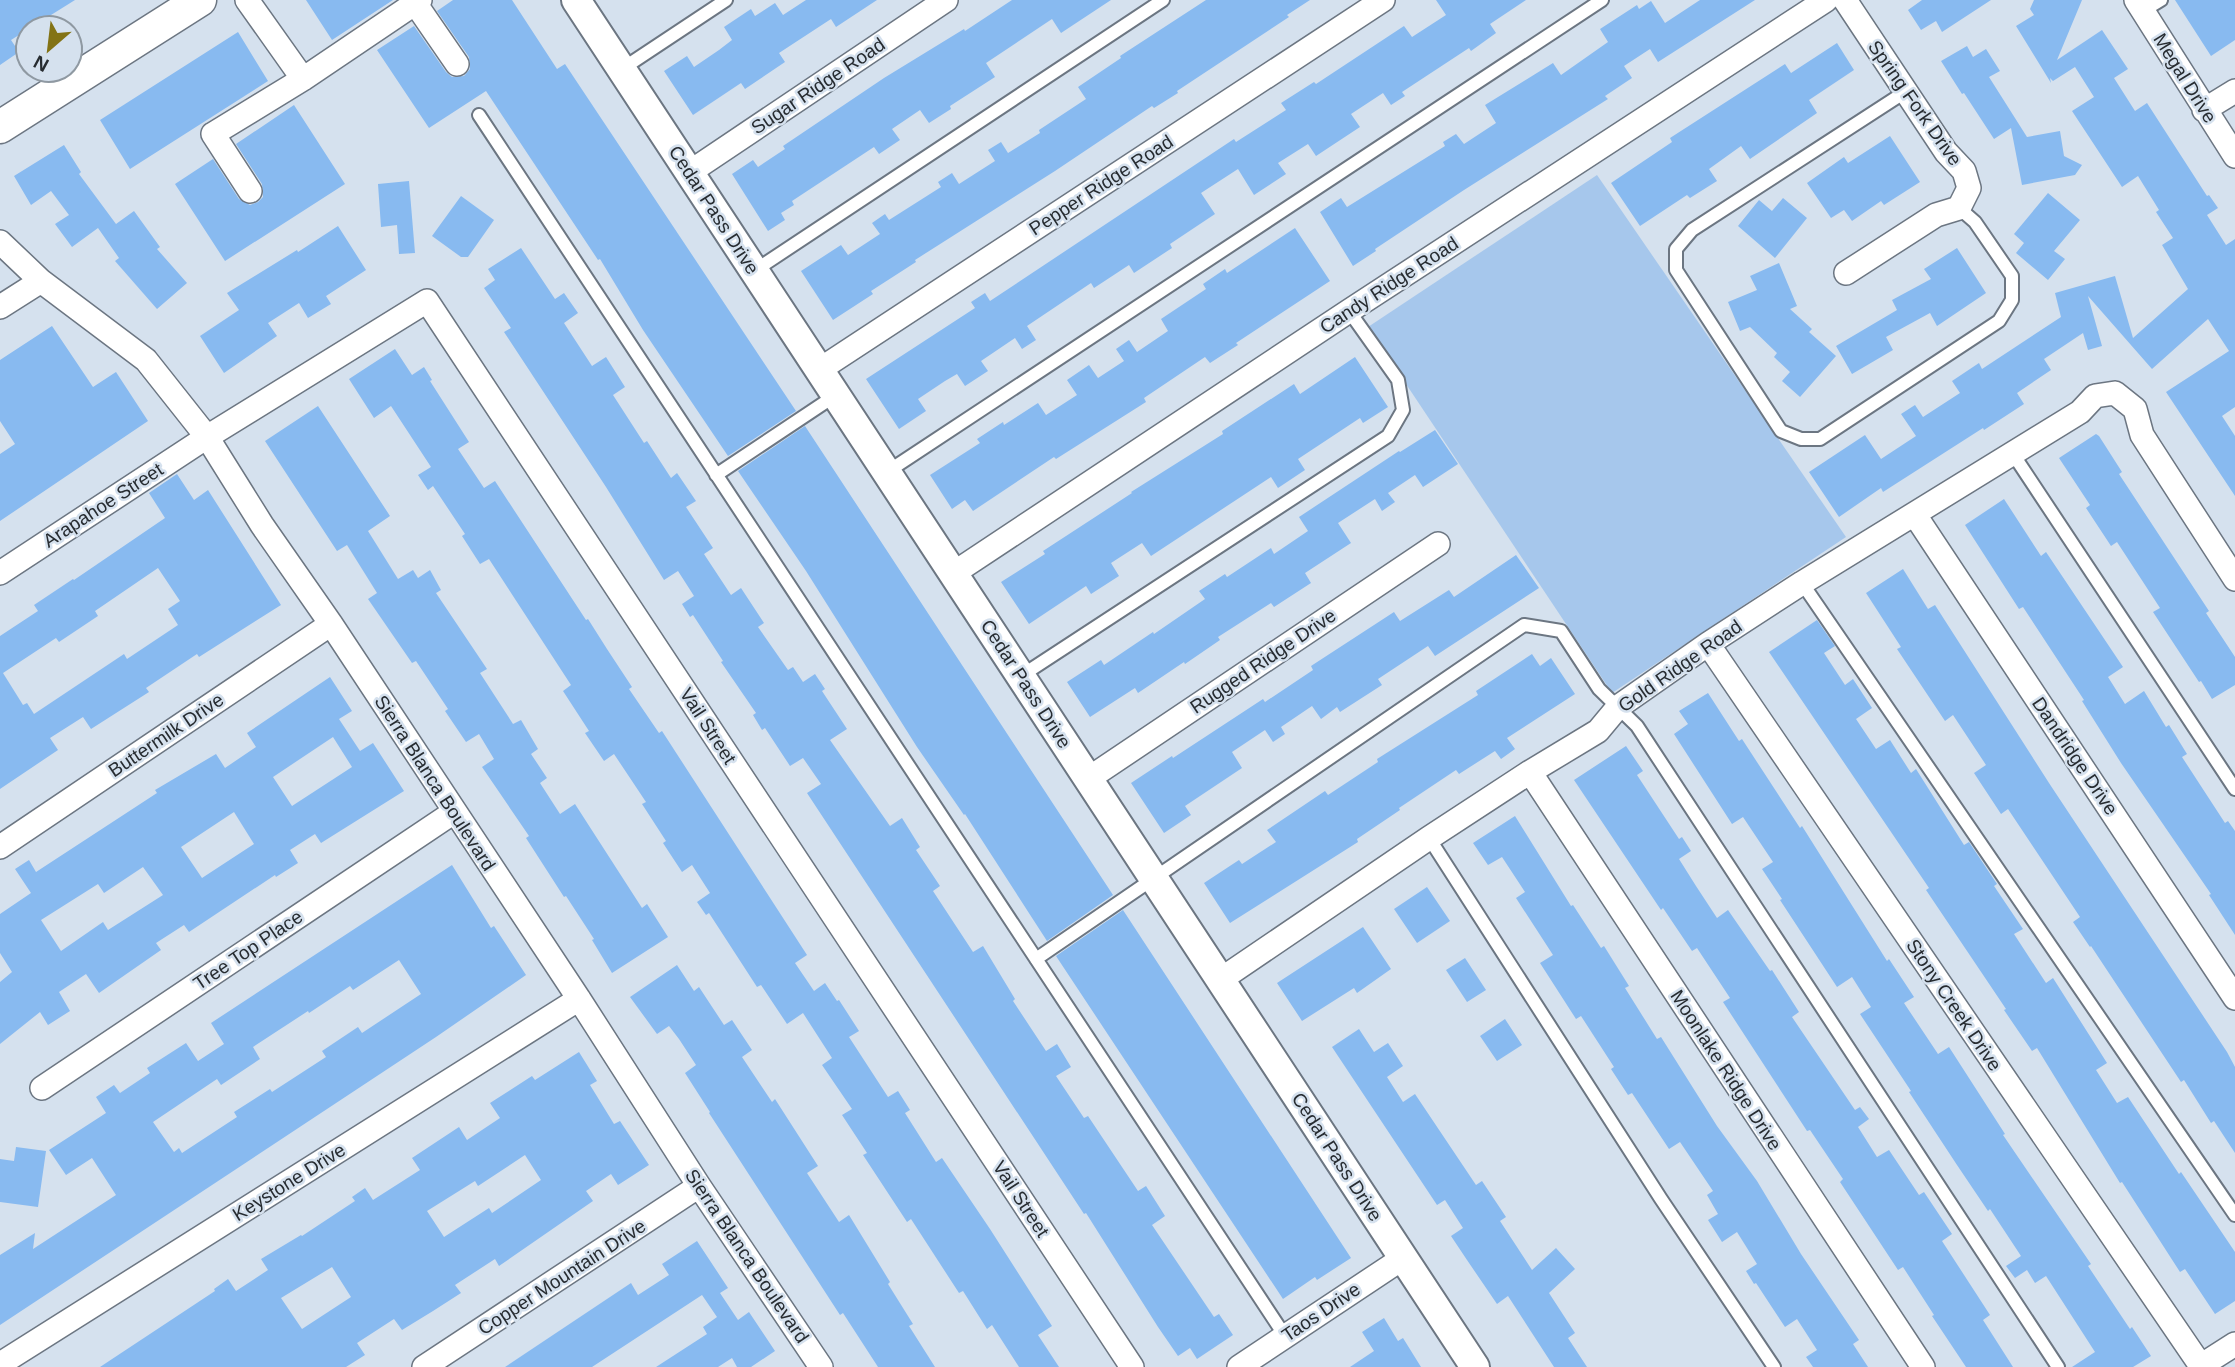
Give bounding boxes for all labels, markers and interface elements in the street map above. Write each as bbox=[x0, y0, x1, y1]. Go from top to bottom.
north arrow bbox=[14, 14, 84, 84]
street label: Megal Drive bbox=[2149, 29, 2221, 127]
street label: Sugar Ridge Road bbox=[747, 34, 889, 138]
street label: Spring Fork Drive bbox=[1864, 36, 1966, 170]
text: N bbox=[30, 51, 52, 76]
street label: Pepper Ridge Road bbox=[1025, 131, 1177, 239]
street label: Cedar Pass Drive bbox=[665, 142, 763, 278]
street label: Candy Ridge Road bbox=[1316, 232, 1462, 338]
street label: Arapahoe Street bbox=[39, 458, 167, 551]
street label: Rugged Ridge Drive bbox=[1186, 604, 1340, 718]
street label: Cedar Pass Drive bbox=[977, 616, 1075, 752]
street label: Gold Ridge Road bbox=[1614, 616, 1746, 716]
street label: Vail Street bbox=[676, 684, 741, 768]
street label: Buttermilk Drive bbox=[105, 689, 227, 781]
street label: Sierra Blanca Boulevard bbox=[370, 691, 500, 875]
street label: Dandridge Drive bbox=[2028, 693, 2122, 819]
street label: Tree Top Place bbox=[190, 906, 306, 994]
street label: Stony Creek Drive bbox=[1902, 935, 2006, 1075]
street label: Moonlake Ridge Drive bbox=[1666, 986, 1786, 1154]
street label: Cedar Pass Drive bbox=[1288, 1089, 1386, 1225]
street label: Keystone Drive bbox=[229, 1139, 349, 1225]
street label: Vail Street bbox=[989, 1157, 1054, 1241]
street label: Sierra Blanca Boulevard bbox=[681, 1165, 813, 1347]
street label: Copper Mountain Drive bbox=[474, 1215, 650, 1339]
street label: Taos Drive bbox=[1278, 1278, 1364, 1346]

